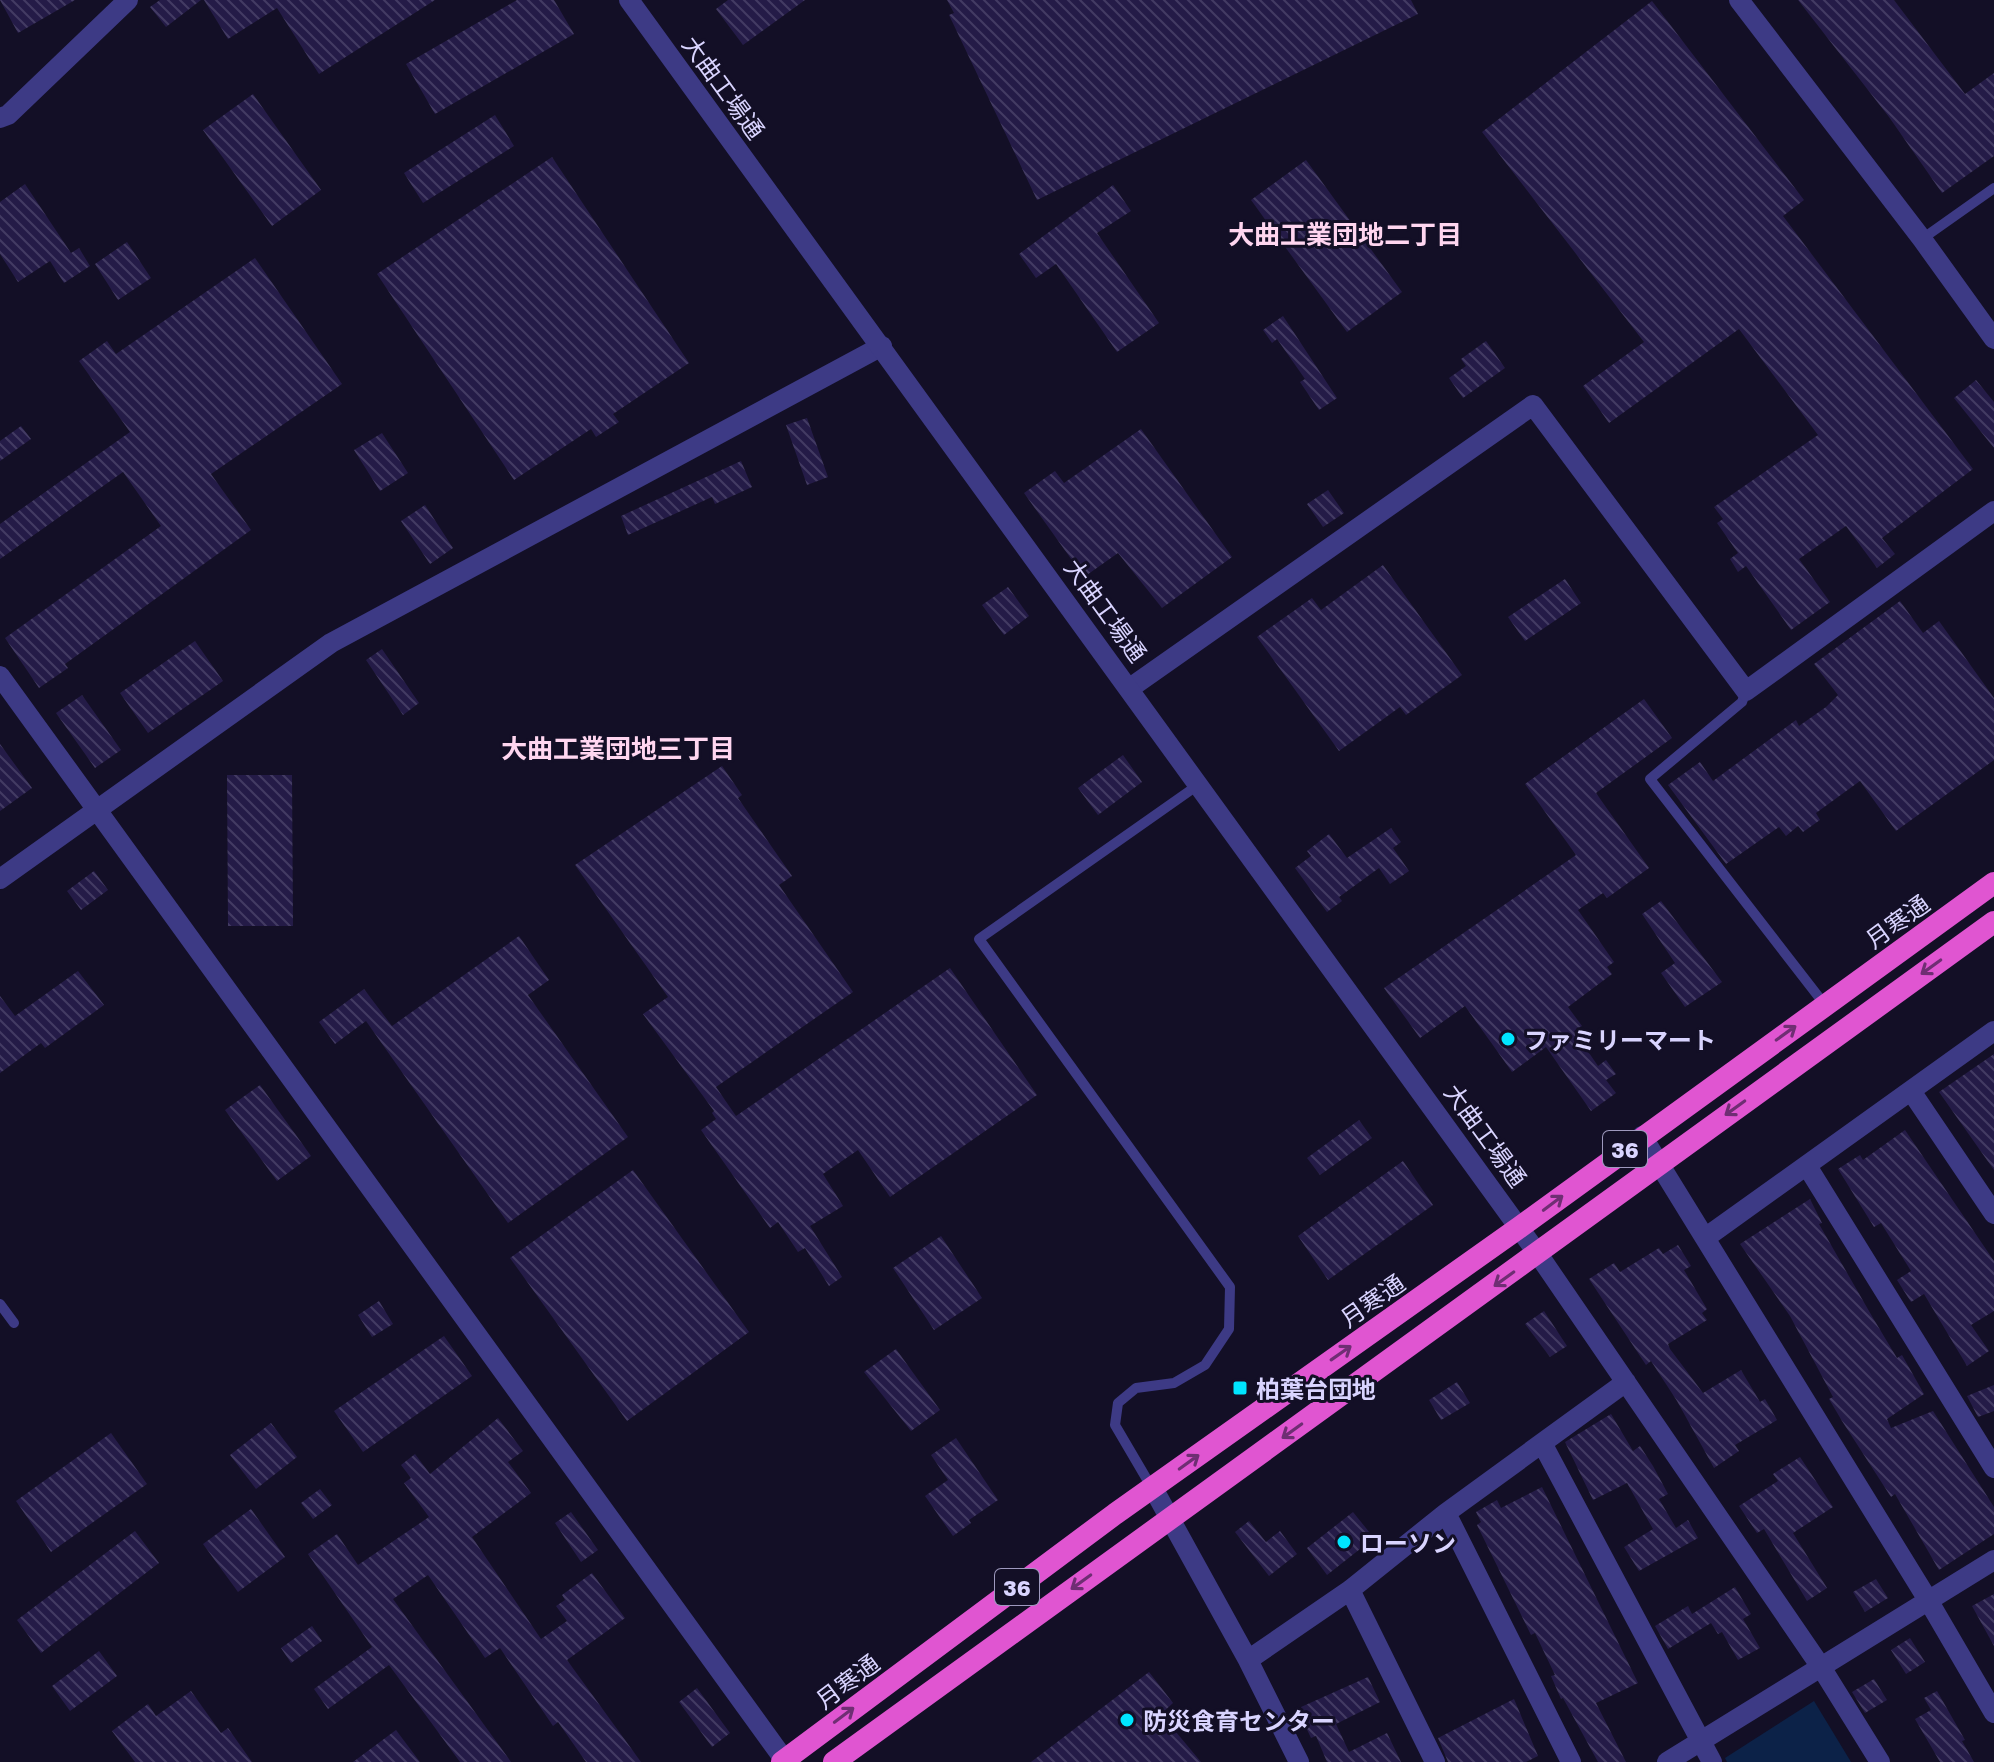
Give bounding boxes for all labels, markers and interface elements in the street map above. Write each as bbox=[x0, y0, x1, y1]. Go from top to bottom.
street label: 大曲工場通 bbox=[677, 30, 771, 144]
district label: 大曲工業団地二丁目 bbox=[1228, 219, 1462, 250]
street label: 大曲工場通 bbox=[1059, 553, 1153, 667]
district label: 大曲工業団地三丁目 bbox=[501, 733, 735, 764]
street label: 月寒通 bbox=[1859, 888, 1935, 954]
one-way arrow bbox=[1920, 959, 1942, 975]
place label: ファミリーマート bbox=[1524, 1025, 1716, 1054]
one-way arrow bbox=[1774, 1025, 1796, 1041]
marker: ファミリーマート bbox=[1499, 1030, 1517, 1048]
street label: 大曲工場通 bbox=[1439, 1078, 1533, 1192]
one-way arrow bbox=[1724, 1099, 1746, 1116]
road number: 36 bbox=[1603, 1131, 1647, 1167]
one-way arrow bbox=[1542, 1194, 1563, 1211]
street label: 月寒通 bbox=[1334, 1267, 1410, 1333]
one-way arrow bbox=[1493, 1271, 1515, 1288]
one-way arrow bbox=[1330, 1345, 1352, 1361]
place label: 柏葉台団地 bbox=[1256, 1374, 1376, 1403]
marker: 柏葉台団地 bbox=[1231, 1379, 1249, 1397]
one-way arrow bbox=[1282, 1423, 1304, 1439]
one-way arrow bbox=[1178, 1454, 1200, 1470]
place label: ローソン bbox=[1360, 1528, 1456, 1557]
marker: ローソン bbox=[1335, 1533, 1353, 1551]
road number: 36 bbox=[995, 1569, 1039, 1605]
one-way arrow bbox=[1071, 1573, 1092, 1590]
street label: 月寒通 bbox=[810, 1648, 884, 1714]
place label: 防災食育センター bbox=[1143, 1706, 1335, 1735]
one-way arrow bbox=[833, 1707, 855, 1724]
marker: 防災食育センター bbox=[1118, 1711, 1136, 1729]

